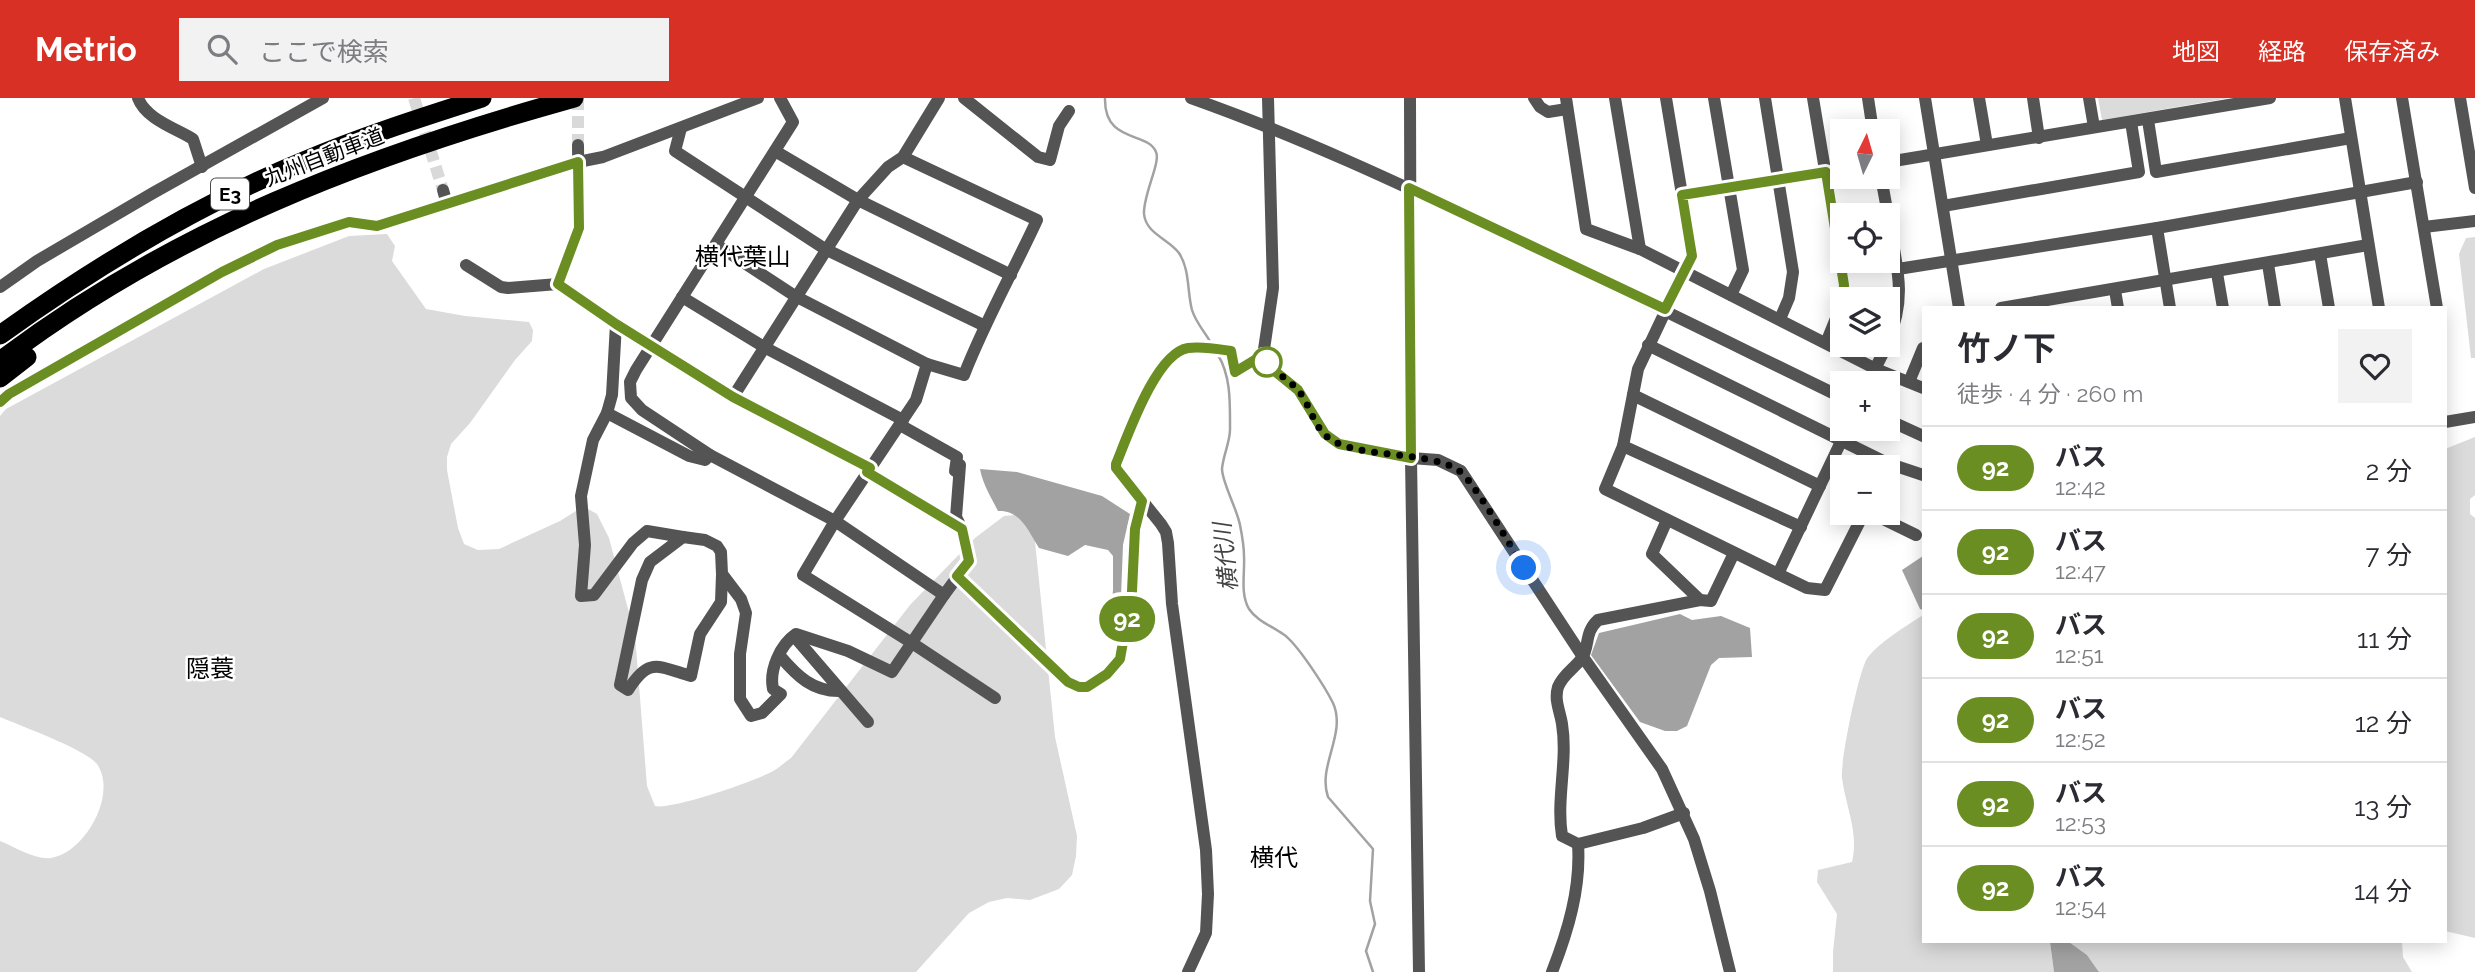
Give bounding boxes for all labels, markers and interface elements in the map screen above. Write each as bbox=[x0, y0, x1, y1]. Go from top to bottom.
search box bbox=[179, 18, 669, 81]
text: Metrio bbox=[35, 30, 137, 69]
icon: search bbox=[203, 30, 241, 68]
text: ここで検索 bbox=[259, 37, 389, 67]
text: 地図 bbox=[2172, 37, 2220, 66]
text: 経路 bbox=[2258, 37, 2306, 66]
text: 保存済み bbox=[2344, 37, 2440, 66]
north arrow bbox=[1830, 119, 1900, 189]
map controls bbox=[1830, 119, 1900, 525]
street label: 九州自動車道 bbox=[261, 123, 387, 191]
road number: E3 bbox=[211, 178, 249, 209]
button: locate bbox=[1830, 203, 1900, 273]
district label: 横代葉山 bbox=[695, 242, 791, 271]
button: layers bbox=[1830, 287, 1900, 357]
text: 竹ノ下 bbox=[1957, 329, 2056, 368]
button: heart bbox=[2338, 329, 2412, 403]
unlabelled marker bbox=[1252, 347, 1282, 377]
button: + bbox=[1830, 371, 1900, 441]
text: 徒歩 · 4 分 · 260 m bbox=[1957, 380, 2144, 407]
text: バス bbox=[2055, 442, 2107, 472]
text: 92 bbox=[1982, 453, 2009, 482]
button: − bbox=[1830, 455, 1900, 525]
text: 2 分 bbox=[2366, 456, 2412, 486]
text: 12:42 bbox=[2055, 473, 2106, 500]
water label: 横代川 bbox=[1208, 518, 1242, 593]
text: バス bbox=[2055, 526, 2107, 556]
text: 92 bbox=[1982, 537, 2009, 566]
text: 7 分 bbox=[2365, 540, 2412, 570]
your location bbox=[1506, 550, 1541, 585]
text: 12:47 bbox=[2055, 557, 2106, 584]
line badge: 92 bbox=[1096, 596, 1158, 642]
text: 92 bbox=[1113, 604, 1141, 633]
text: バス bbox=[2055, 610, 2107, 640]
text: 92 bbox=[1982, 621, 2009, 650]
text: 11 分 bbox=[2357, 624, 2412, 654]
text: 12:51 bbox=[2055, 641, 2104, 668]
district label: 隠蓑 bbox=[186, 654, 234, 683]
text: バス bbox=[2055, 694, 2107, 724]
text: 92 bbox=[1982, 705, 2009, 734]
text: 12 分 bbox=[2355, 708, 2412, 738]
text: 12:52 bbox=[2055, 725, 2106, 752]
text: バス bbox=[2055, 778, 2107, 808]
text: 92 bbox=[1982, 789, 2009, 818]
text: 13 分 bbox=[2354, 792, 2412, 822]
text: 12:53 bbox=[2055, 809, 2106, 836]
district label: 横代 bbox=[1250, 843, 1298, 872]
text: バス bbox=[2055, 862, 2107, 892]
text: 92 bbox=[1982, 873, 2009, 902]
text: 14 分 bbox=[2354, 876, 2412, 906]
text: 12:54 bbox=[2055, 893, 2106, 920]

